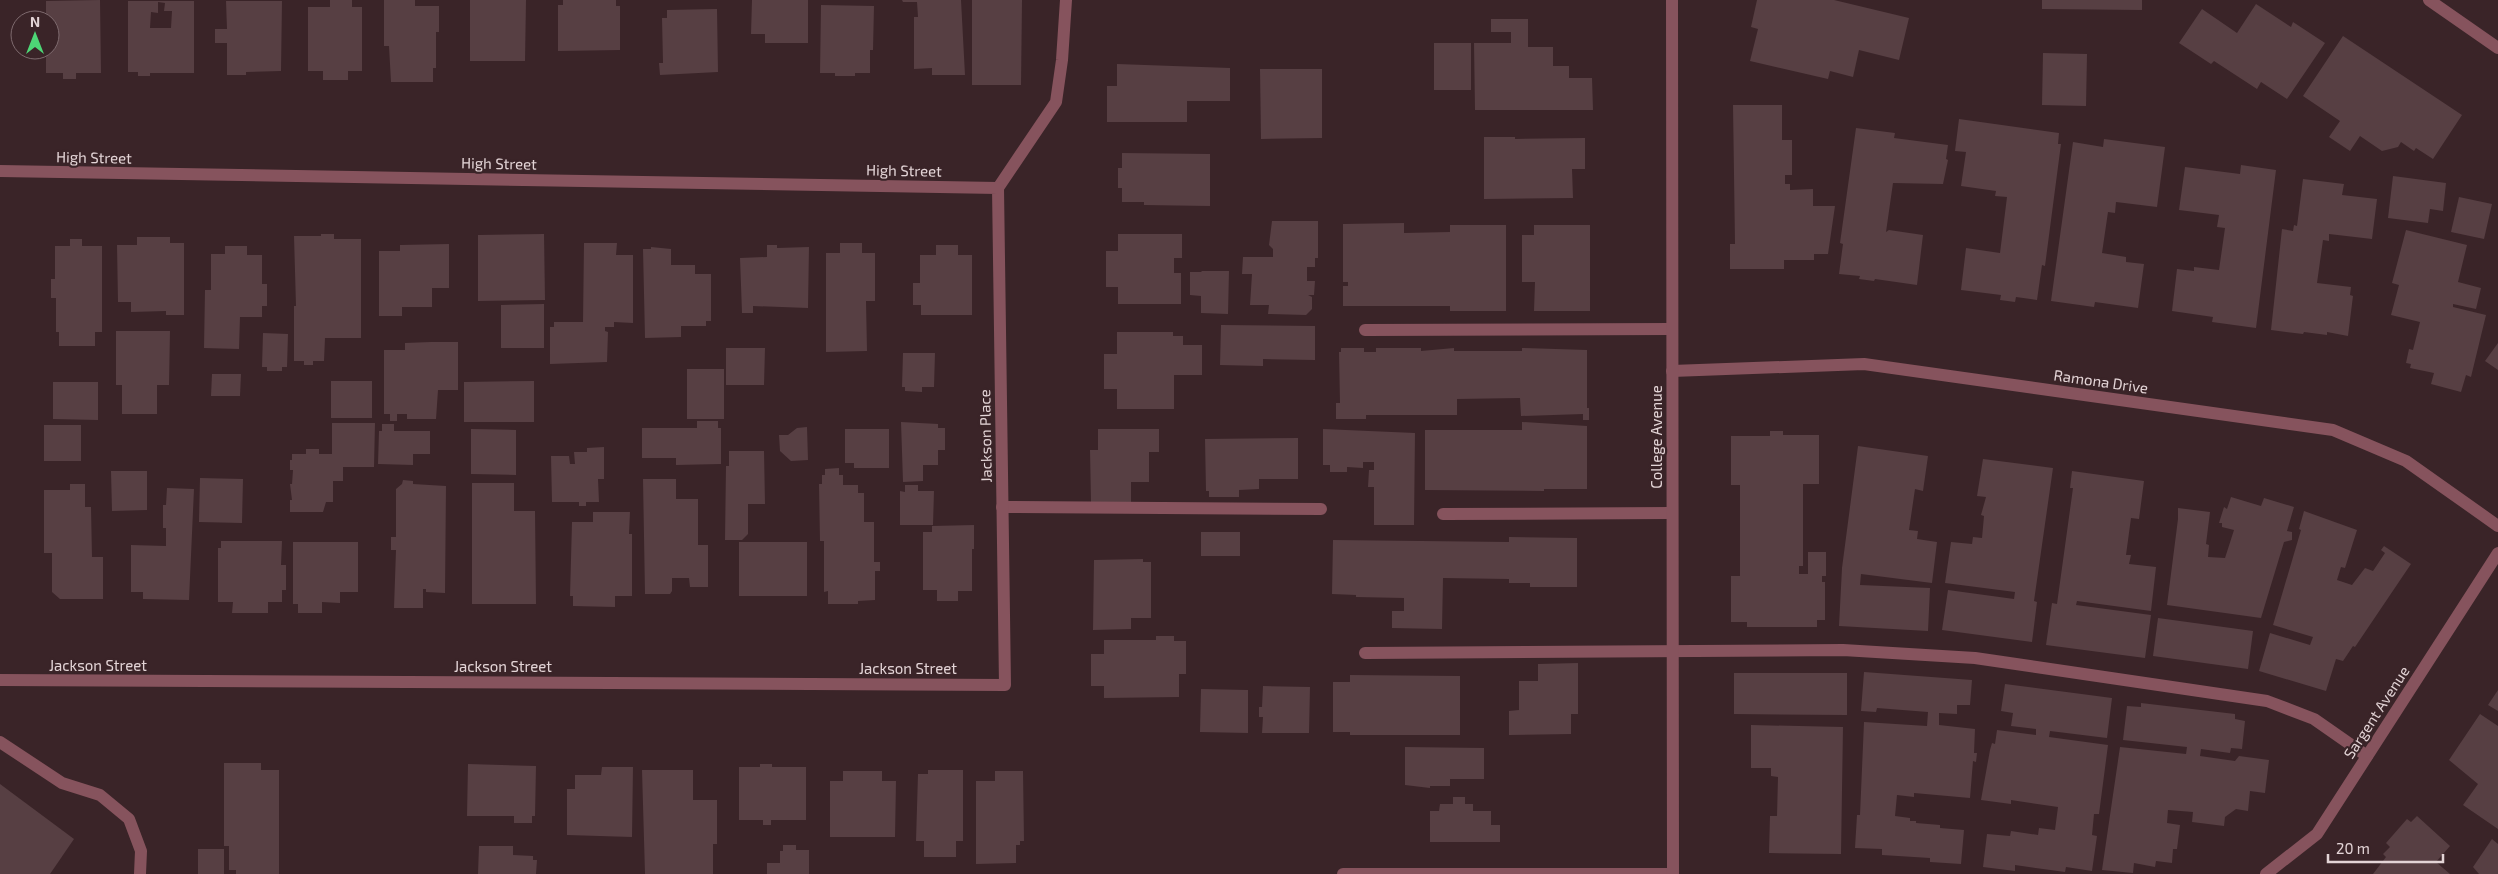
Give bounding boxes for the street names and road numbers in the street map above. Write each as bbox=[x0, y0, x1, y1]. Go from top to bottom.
street label: High Street bbox=[56, 147, 132, 167]
street label: High Street bbox=[461, 153, 537, 173]
street label: High Street bbox=[866, 160, 942, 180]
street label: Ramona Drive bbox=[2053, 365, 2149, 397]
street label: College Avenue bbox=[1647, 385, 1665, 489]
street label: Jackson Place bbox=[975, 389, 995, 483]
street label: Jackson Street bbox=[49, 656, 147, 674]
street label: Jackson Street bbox=[454, 657, 552, 675]
street label: Jackson Street bbox=[859, 659, 957, 677]
street label: Sargent Avenue bbox=[2339, 662, 2413, 762]

